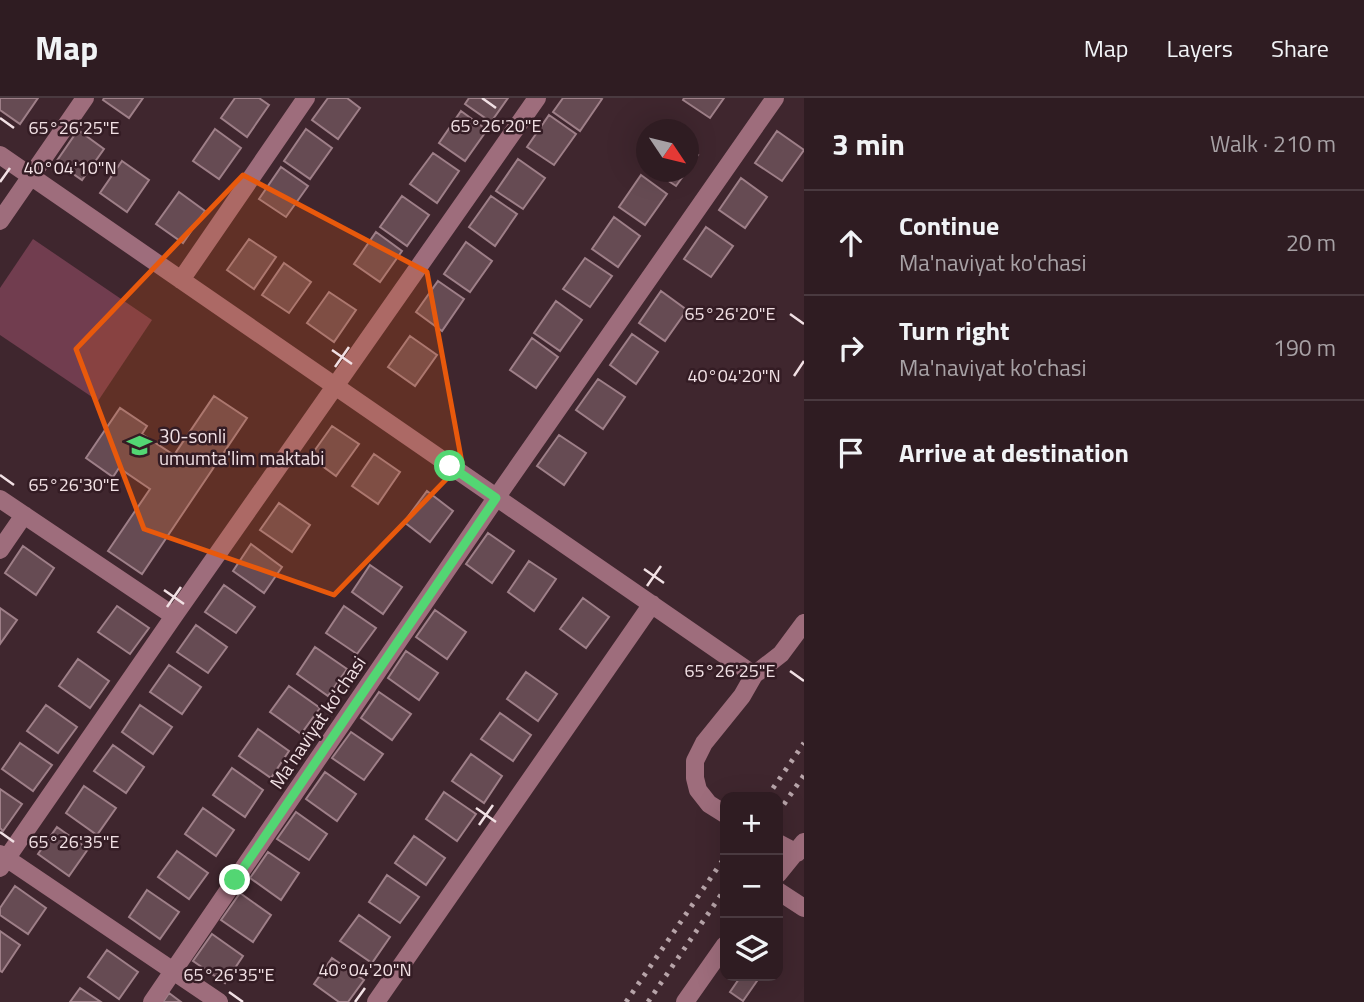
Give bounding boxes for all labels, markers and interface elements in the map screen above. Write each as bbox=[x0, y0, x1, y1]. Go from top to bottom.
text: Map bbox=[35, 23, 98, 73]
text: Map bbox=[1084, 30, 1129, 66]
text: Layers bbox=[1167, 30, 1233, 66]
text: Share bbox=[1271, 30, 1329, 66]
text: 65°26'20"E bbox=[451, 112, 542, 139]
text: 65°26'25"E bbox=[29, 114, 120, 141]
north arrow bbox=[636, 119, 699, 182]
text: 3 min bbox=[832, 121, 905, 167]
text: Walk · 210 m bbox=[1210, 126, 1336, 161]
text: 40°04'10"N bbox=[23, 154, 117, 181]
text: Continue bbox=[899, 206, 999, 245]
icon: ahead bbox=[832, 224, 870, 262]
text: 20 m bbox=[1286, 225, 1336, 260]
text: Ma'naviyat ko'chasi bbox=[899, 245, 1087, 280]
text: 65°26'20"E bbox=[685, 300, 776, 327]
text: Turn right bbox=[899, 311, 1010, 350]
icon: right bbox=[832, 329, 870, 367]
text: 190 m bbox=[1273, 330, 1336, 365]
text: Ma'naviyat ko'chasi bbox=[899, 350, 1087, 385]
text: 40°04'20"N bbox=[687, 362, 781, 389]
place label: 30-sonli umumta'lim maktabi bbox=[159, 421, 324, 472]
school or university icon: 30-sonli umumta'lim maktabi bbox=[125, 432, 153, 460]
text: Arrive at destination bbox=[899, 433, 1129, 472]
icon: arrive bbox=[832, 434, 870, 472]
route start bbox=[434, 450, 465, 481]
text: 65°26'30"E bbox=[29, 471, 120, 498]
street label: Ma'naviyat ko'chasi bbox=[262, 650, 372, 794]
text: 65°26'25"E bbox=[685, 657, 776, 684]
map controls bbox=[720, 792, 783, 981]
button: + bbox=[720, 792, 783, 855]
text: 65°26'35"E bbox=[29, 828, 120, 855]
button: − bbox=[720, 855, 783, 918]
route end bbox=[219, 864, 250, 895]
button: layers bbox=[720, 918, 783, 981]
text: 40°04'20"N bbox=[318, 956, 412, 983]
text: 65°26'35"E bbox=[184, 961, 275, 988]

